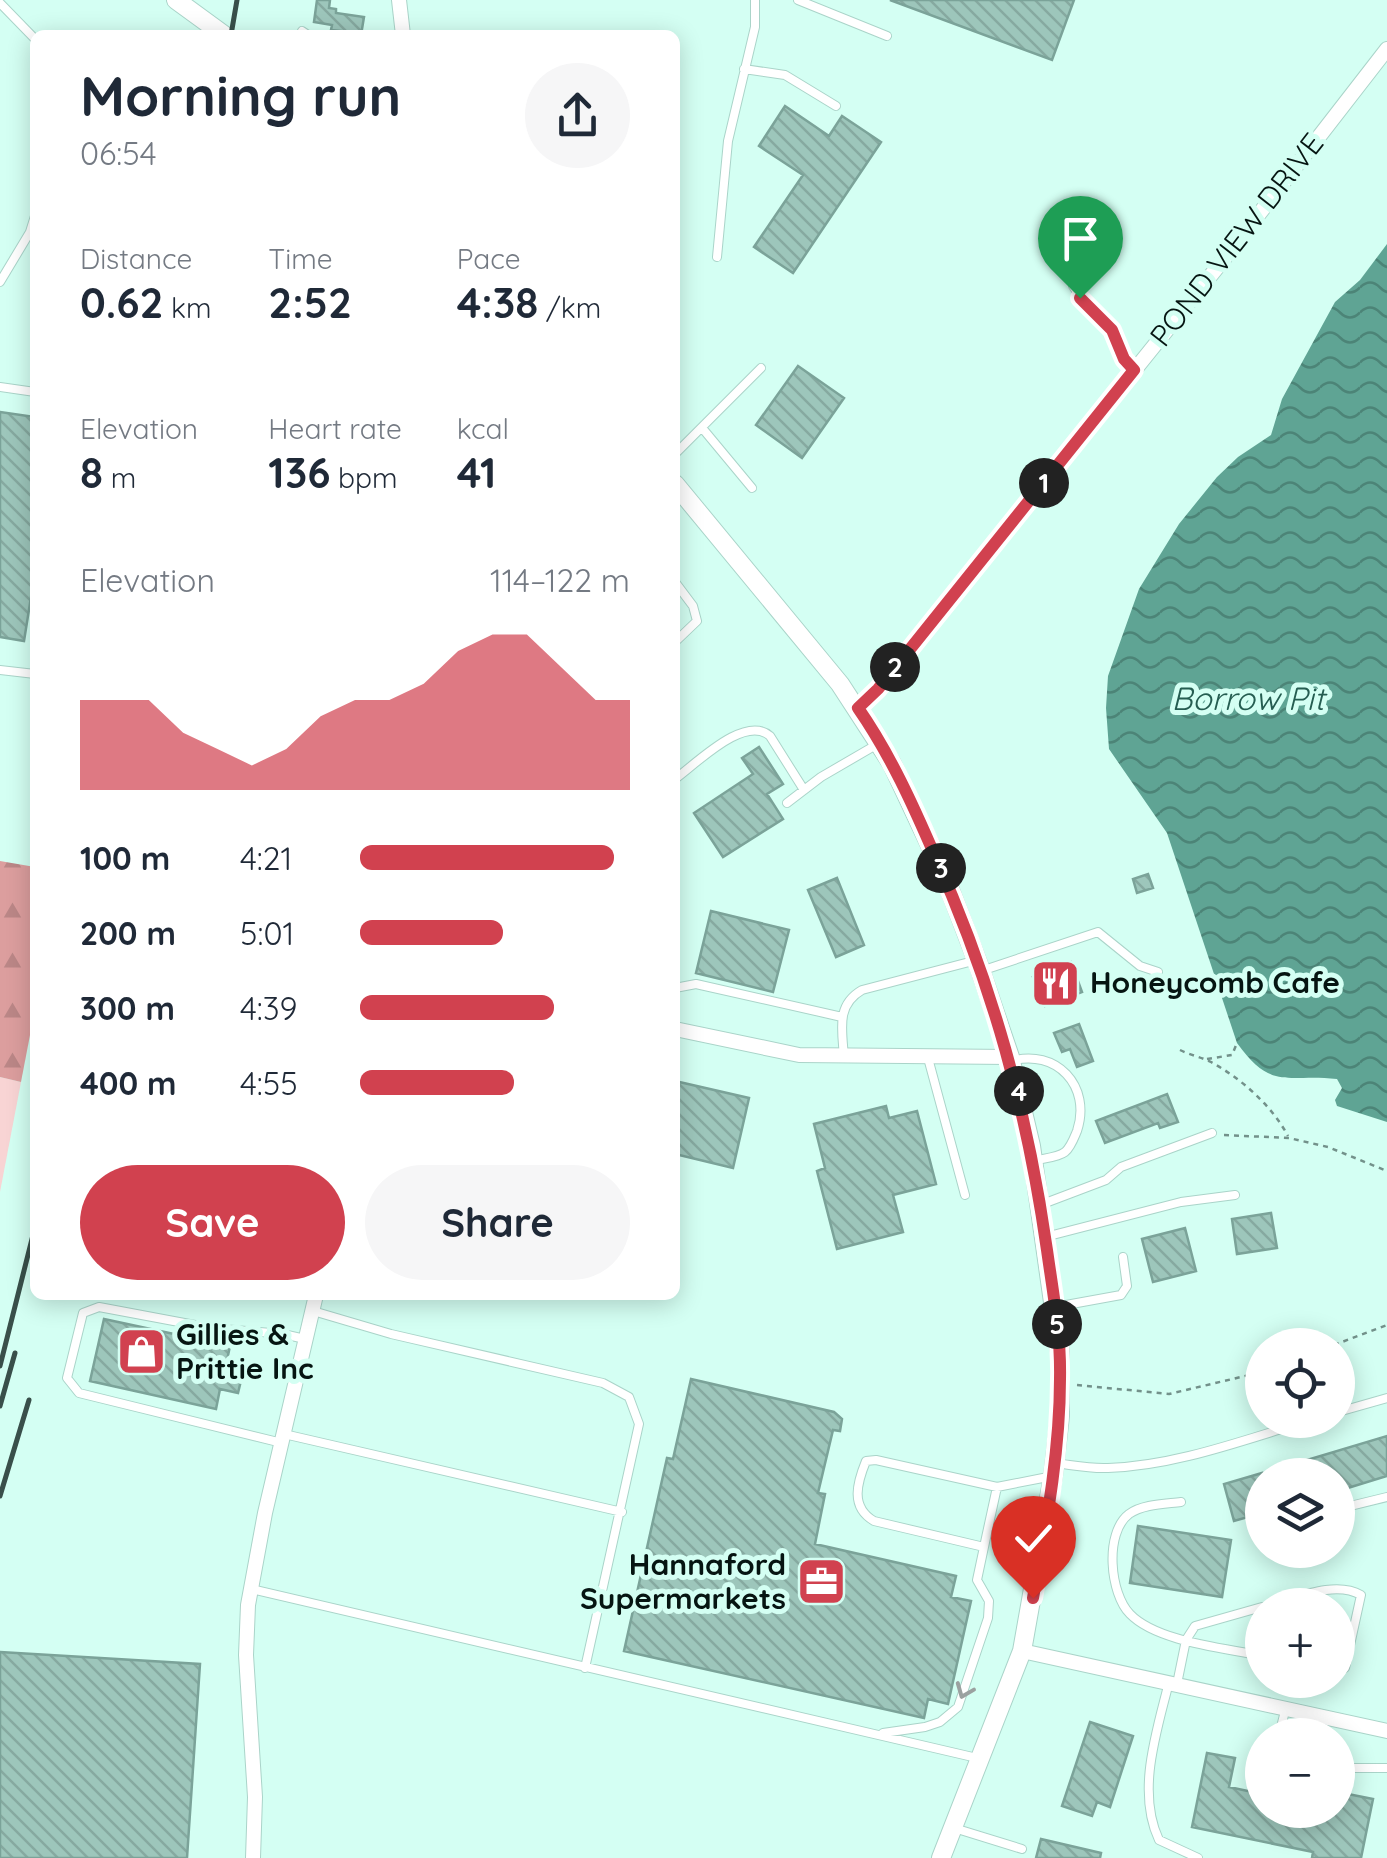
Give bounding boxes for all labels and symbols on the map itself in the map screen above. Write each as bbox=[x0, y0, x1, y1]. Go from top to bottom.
street label: POND VIEW DRIVE bbox=[1141, 125, 1331, 354]
pin bbox=[1038, 196, 1123, 299]
pin: 1 bbox=[1019, 458, 1069, 508]
pin: 2 bbox=[870, 642, 920, 692]
water label: Borrow Pit bbox=[1172, 678, 1328, 718]
pin: 3 bbox=[916, 843, 966, 893]
restaurant icon: Honeycomb Cafe bbox=[1029, 957, 1081, 1009]
place label: Honeycomb Cafe bbox=[1090, 963, 1340, 1001]
pin: 4 bbox=[994, 1066, 1044, 1116]
pin: 5 bbox=[1032, 1299, 1082, 1349]
place label: Gillies & Prittie Inc bbox=[176, 1315, 314, 1387]
shop icon: Gillies & Prittie Inc bbox=[115, 1326, 167, 1378]
pin bbox=[991, 1496, 1076, 1599]
place label: Hannaford Supermarkets bbox=[580, 1545, 786, 1617]
office icon: Hannaford Supermarkets bbox=[795, 1556, 847, 1608]
one-way arrow bbox=[956, 1681, 976, 1699]

